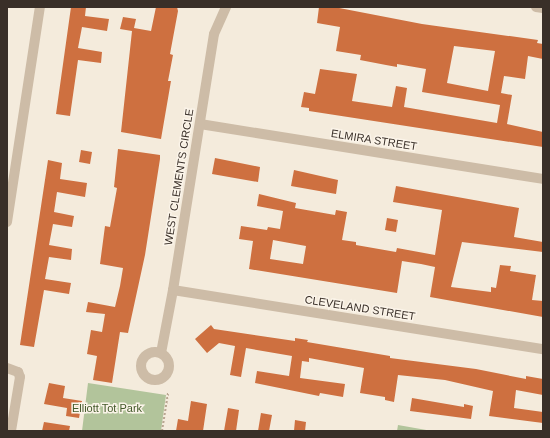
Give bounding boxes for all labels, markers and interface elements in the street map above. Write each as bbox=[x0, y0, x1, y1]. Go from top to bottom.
street label: WEST CLEMENTS CIRCLE bbox=[162, 108, 196, 246]
street label: ELMIRA STREET bbox=[330, 127, 418, 153]
street label: CLEVELAND STREET bbox=[304, 293, 416, 323]
park label: Elliott Tot Park bbox=[72, 401, 142, 415]

